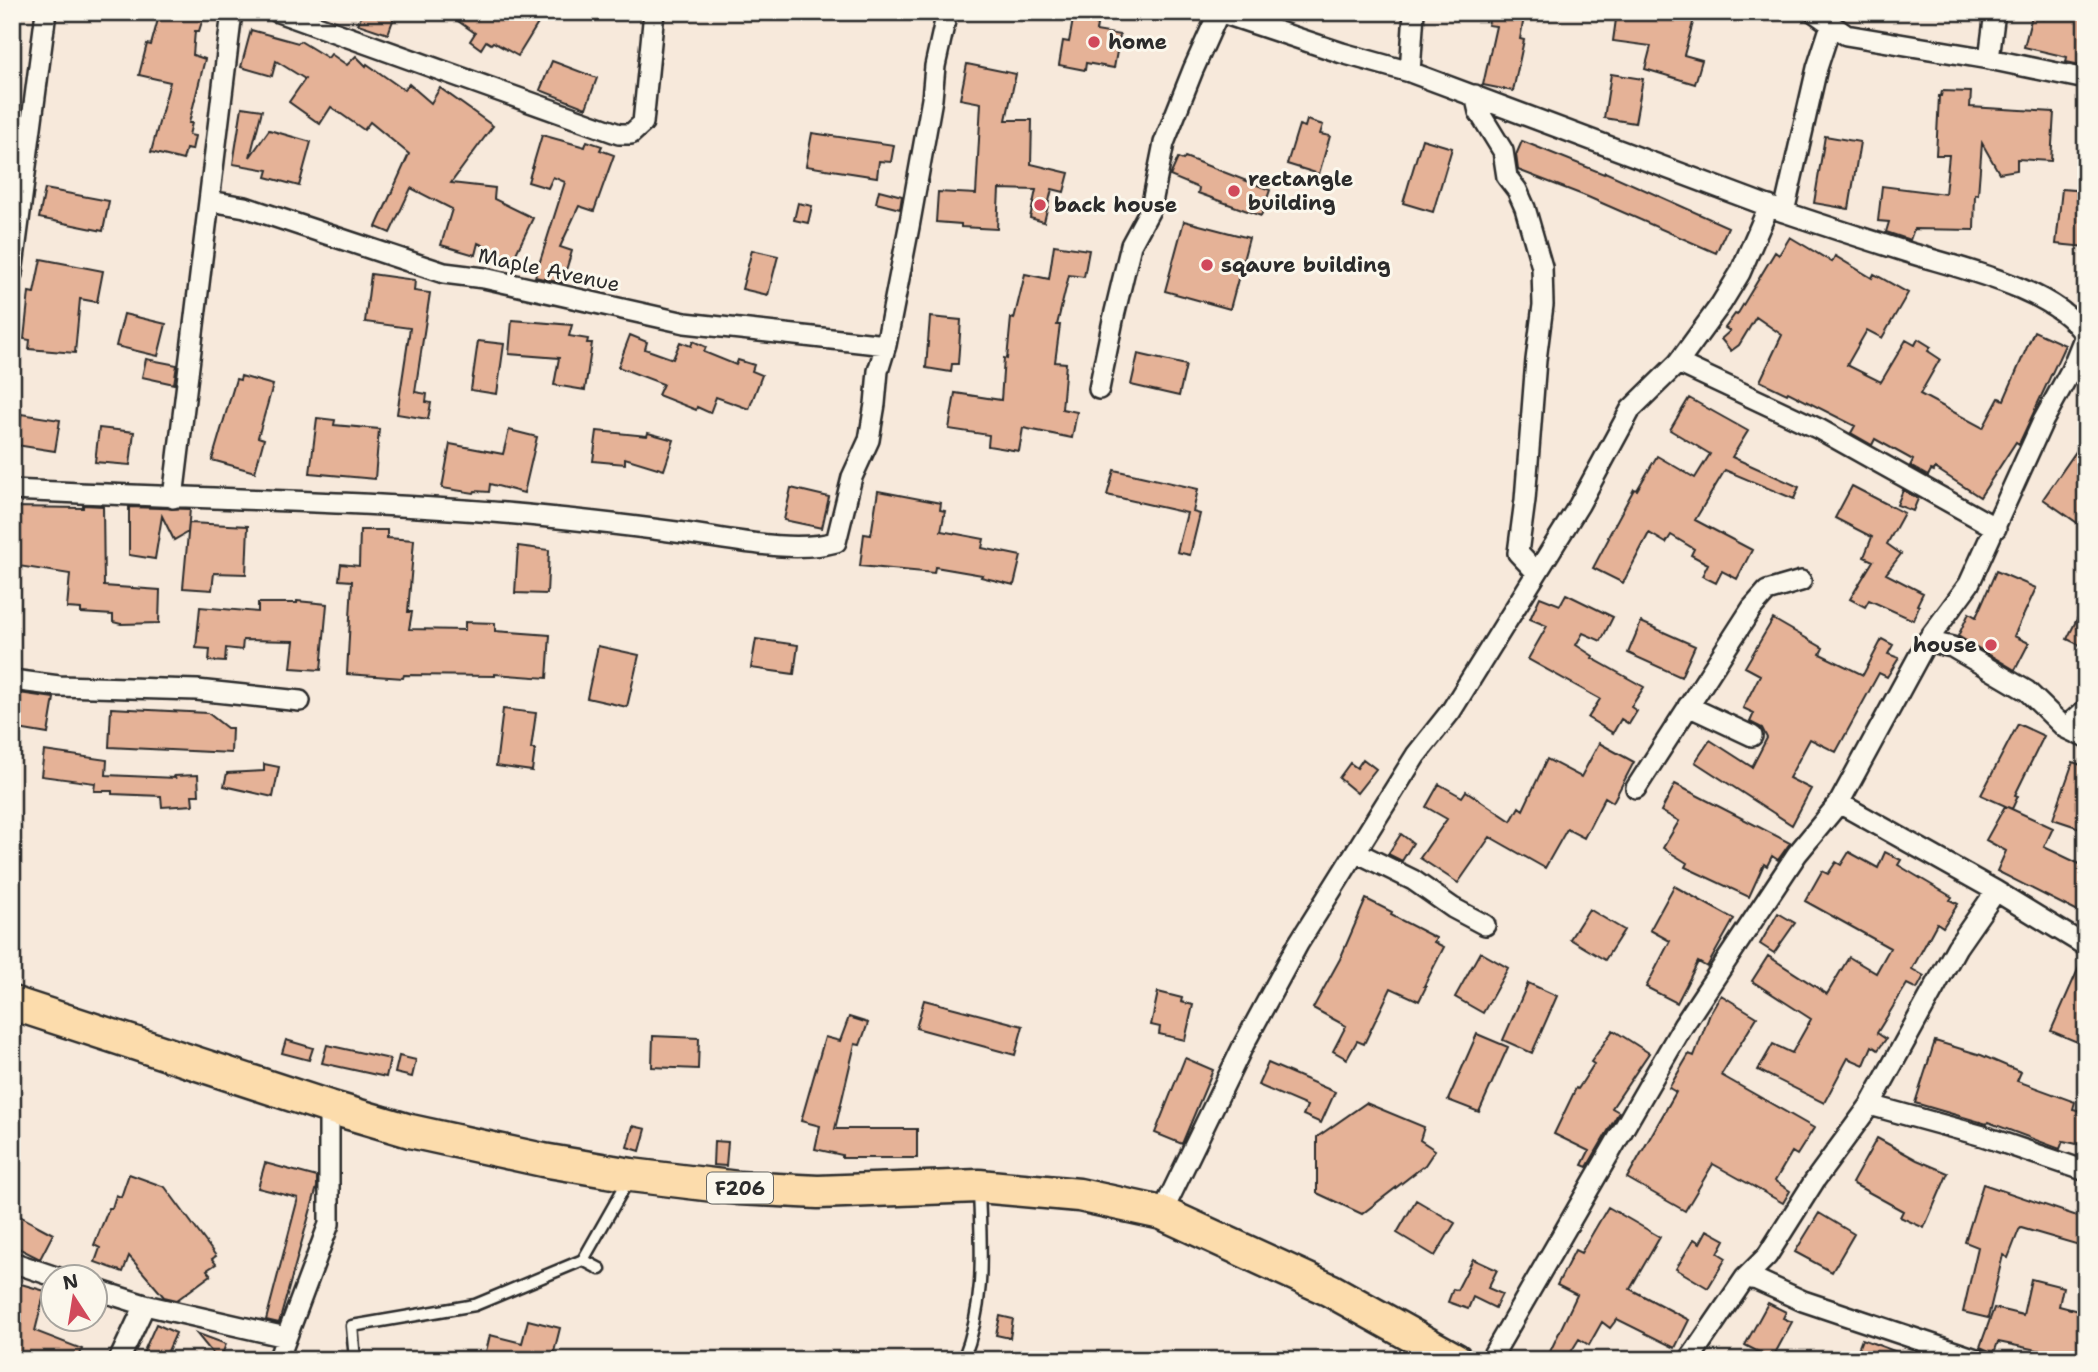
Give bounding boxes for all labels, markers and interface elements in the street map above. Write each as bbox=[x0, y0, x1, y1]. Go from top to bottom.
place label: home bbox=[1108, 28, 1167, 56]
marker: home bbox=[1086, 34, 1102, 50]
place label: rectangle building bbox=[1248, 165, 1353, 217]
marker: rectangle building bbox=[1226, 183, 1242, 199]
place label: back house bbox=[1054, 191, 1177, 219]
marker: back house bbox=[1032, 197, 1048, 213]
street label: Maple Avenue bbox=[476, 241, 622, 299]
place label: sqaure building bbox=[1221, 251, 1391, 279]
marker: sqaure building bbox=[1199, 257, 1215, 273]
place label: house bbox=[1913, 631, 1977, 659]
marker: house bbox=[1983, 637, 1999, 653]
road number: F206 bbox=[707, 1172, 773, 1204]
north arrow bbox=[38, 1264, 108, 1334]
text: N bbox=[61, 1268, 81, 1296]

